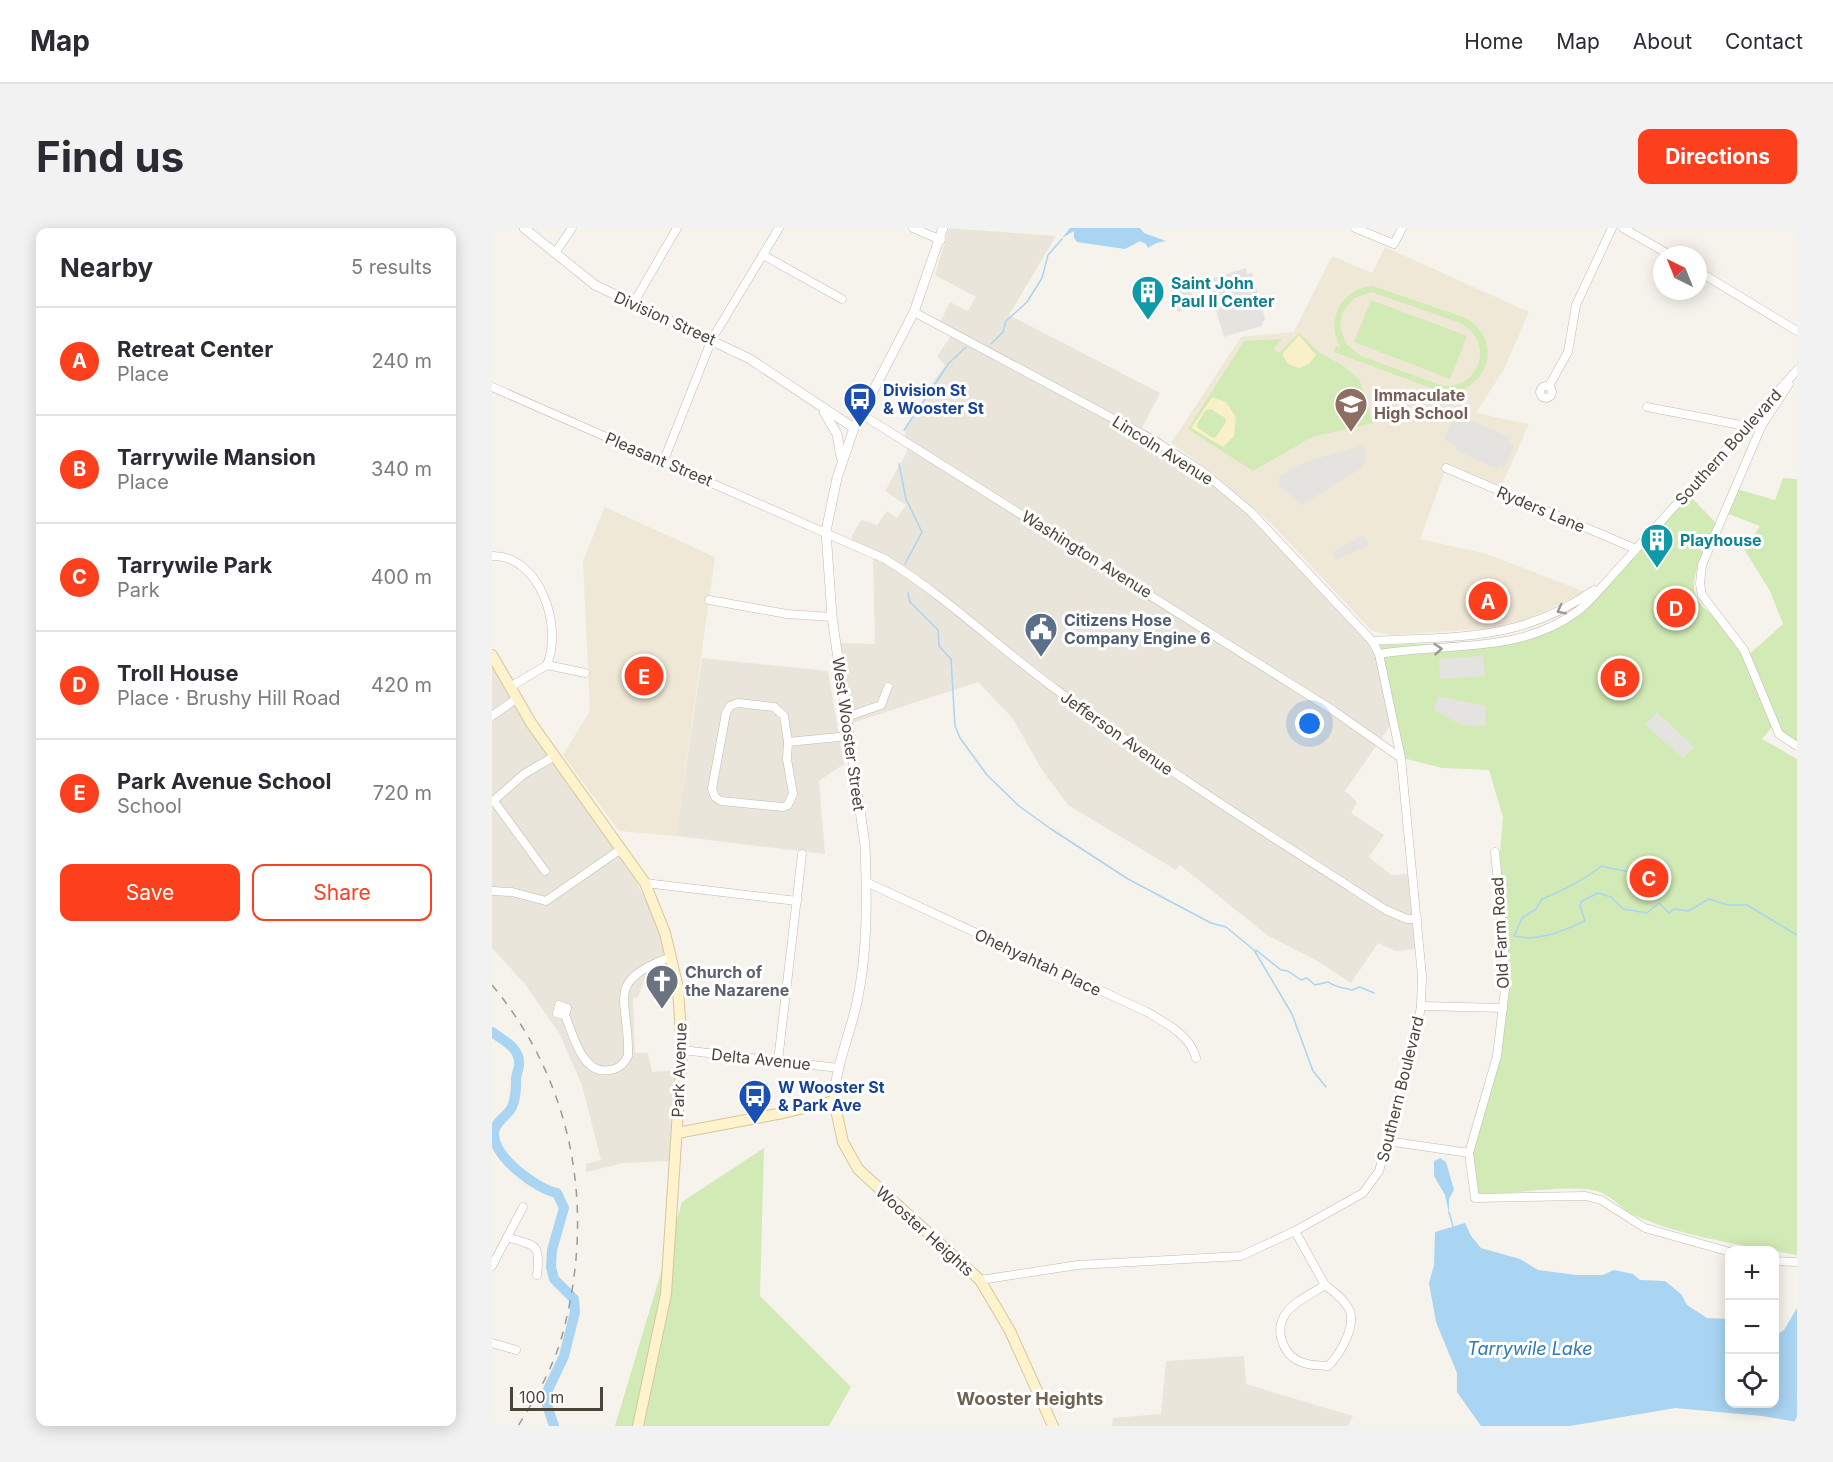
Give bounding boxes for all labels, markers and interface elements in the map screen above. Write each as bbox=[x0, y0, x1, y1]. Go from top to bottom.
text: Map bbox=[30, 24, 90, 58]
text: Home bbox=[1464, 29, 1523, 54]
text: Map bbox=[1556, 29, 1600, 54]
text: About bbox=[1633, 29, 1692, 54]
text: Contact bbox=[1725, 29, 1803, 54]
button: Directions bbox=[1638, 129, 1797, 184]
text: Find us bbox=[36, 131, 184, 182]
north arrow bbox=[1653, 246, 1707, 300]
text: Nearby bbox=[60, 252, 153, 283]
text: 5 results bbox=[351, 255, 432, 279]
place label: Saint John Paul II Center bbox=[1171, 273, 1275, 311]
building icon: Saint John Paul II Center bbox=[1130, 274, 1166, 321]
street label: Division Street bbox=[611, 287, 719, 349]
text: Retreat Center bbox=[117, 336, 273, 362]
text: A bbox=[72, 349, 87, 373]
text: 240 m bbox=[371, 349, 432, 373]
text: Place bbox=[117, 362, 169, 386]
place label: Division St & Wooster St bbox=[883, 380, 984, 418]
bus stop icon: Division St & Wooster St bbox=[842, 381, 878, 428]
place label: Immaculate High School bbox=[1374, 385, 1468, 423]
street label: Southern Boulevard bbox=[1671, 385, 1785, 509]
school or university icon: Immaculate High School bbox=[1333, 386, 1369, 433]
street label: Lincoln Avenue bbox=[1109, 411, 1217, 489]
street label: Pleasant Street bbox=[602, 427, 716, 491]
text: Tarrywile Mansion bbox=[117, 444, 316, 470]
text: B bbox=[73, 457, 86, 481]
text: 340 m bbox=[371, 457, 432, 481]
text: Place bbox=[117, 470, 169, 494]
street label: Ryders Lane bbox=[1494, 481, 1588, 537]
street label: Washington Avenue bbox=[1018, 506, 1156, 602]
building icon: Playhouse bbox=[1639, 522, 1675, 569]
place label: Playhouse bbox=[1680, 530, 1762, 550]
text: Tarrywile Park bbox=[117, 552, 272, 578]
text: C bbox=[72, 565, 87, 589]
text: 400 m bbox=[371, 565, 432, 589]
text: Park bbox=[117, 578, 160, 602]
pin: A bbox=[1468, 578, 1508, 623]
pin: D bbox=[1656, 586, 1696, 631]
one-way arrow bbox=[1557, 603, 1568, 614]
place label: Citizens Hose Company Engine 6 bbox=[1064, 610, 1211, 648]
public building icon: Citizens Hose Company Engine 6 bbox=[1023, 611, 1059, 658]
one-way arrow bbox=[1433, 643, 1442, 656]
pin: E bbox=[624, 654, 664, 698]
street label: West Wooster Street bbox=[828, 656, 870, 812]
pin: B bbox=[1600, 656, 1640, 700]
text: Troll House bbox=[117, 660, 239, 686]
text: D bbox=[72, 673, 87, 697]
text: 420 m bbox=[371, 673, 432, 697]
text: Place · Brushy Hill Road bbox=[117, 686, 341, 710]
street label: Jefferson Avenue bbox=[1057, 687, 1177, 779]
your location bbox=[1295, 709, 1324, 738]
text: Park Avenue School bbox=[117, 768, 332, 794]
text: E bbox=[73, 781, 86, 805]
text: 720 m bbox=[373, 781, 432, 805]
text: School bbox=[117, 794, 182, 818]
pin: C bbox=[1630, 856, 1668, 900]
button: Save bbox=[60, 864, 240, 921]
button: Share bbox=[252, 864, 432, 921]
street label: Old Farm Road bbox=[1487, 877, 1513, 989]
street label: Ohehyahtah Place bbox=[972, 924, 1104, 1000]
place label: Church of the Nazarene bbox=[685, 962, 789, 1000]
church icon: Church of the Nazarene bbox=[644, 963, 680, 1010]
street label: Southern Boulevard bbox=[1372, 1014, 1428, 1164]
street label: Park Avenue bbox=[667, 1022, 691, 1118]
street label: Delta Avenue bbox=[710, 1044, 812, 1074]
place label: W Wooster St & Park Ave bbox=[778, 1077, 885, 1115]
bus stop icon: W Wooster St & Park Ave bbox=[737, 1078, 773, 1125]
street label: Wooster Heights bbox=[872, 1182, 978, 1280]
map controls bbox=[1725, 1246, 1779, 1408]
button: + bbox=[1725, 1246, 1779, 1300]
button: − bbox=[1725, 1300, 1779, 1354]
water label: Tarrywile Lake bbox=[1467, 1338, 1593, 1359]
button: locate bbox=[1725, 1354, 1779, 1408]
scale bar bbox=[510, 1384, 603, 1412]
text: 100 m bbox=[519, 1387, 564, 1407]
district label: Wooster Heights bbox=[957, 1388, 1103, 1409]

